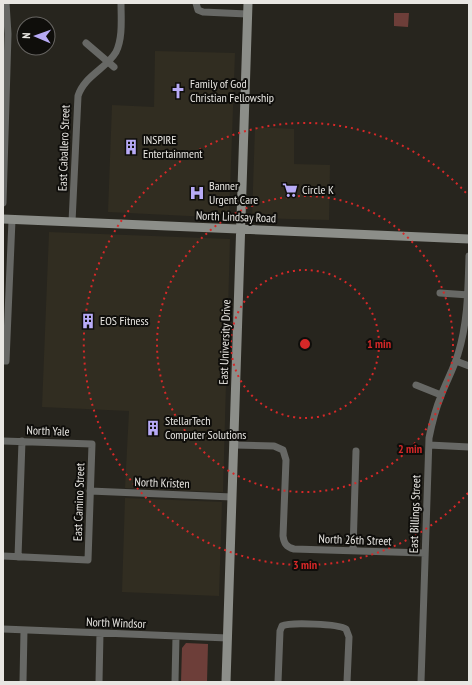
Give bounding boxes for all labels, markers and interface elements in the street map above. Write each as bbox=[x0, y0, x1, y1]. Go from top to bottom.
north arrow bbox=[16, 16, 56, 56]
text: N bbox=[19, 32, 33, 39]
place label: Family of God Christian Fellowship bbox=[190, 76, 274, 105]
church icon: Family of God Christian Fellowship bbox=[169, 82, 187, 100]
street label: East Caballero Street bbox=[54, 104, 73, 191]
place label: INSPIRE Entertainment bbox=[143, 132, 203, 161]
building icon: INSPIRE Entertainment bbox=[122, 138, 140, 156]
place label: Banner Urgent Care bbox=[209, 178, 258, 207]
supermarket icon: Circle K bbox=[281, 181, 299, 199]
place label: Circle K bbox=[302, 182, 334, 197]
hospital icon: Banner Urgent Care bbox=[188, 184, 206, 202]
street label: North Lindsay Road bbox=[196, 208, 276, 225]
street label: East University Drive bbox=[216, 299, 233, 385]
building icon: EOS Fitness bbox=[79, 312, 97, 330]
place label: EOS Fitness bbox=[100, 313, 149, 328]
text: 1 min bbox=[367, 336, 391, 351]
centre of rings bbox=[298, 337, 312, 351]
place label: StellarTech Computer Solutions bbox=[165, 413, 246, 442]
building icon: StellarTech Computer Solutions bbox=[144, 419, 162, 437]
street label: North Yale bbox=[26, 422, 70, 439]
text: 2 min bbox=[398, 441, 422, 456]
street label: East Camino Street bbox=[70, 462, 87, 541]
street label: North Kristen bbox=[134, 474, 190, 491]
street label: East Billings Street bbox=[406, 474, 423, 553]
street label: North 26th Street bbox=[318, 531, 393, 548]
text: 3 min bbox=[293, 557, 317, 572]
street label: North Windsor bbox=[86, 614, 147, 631]

